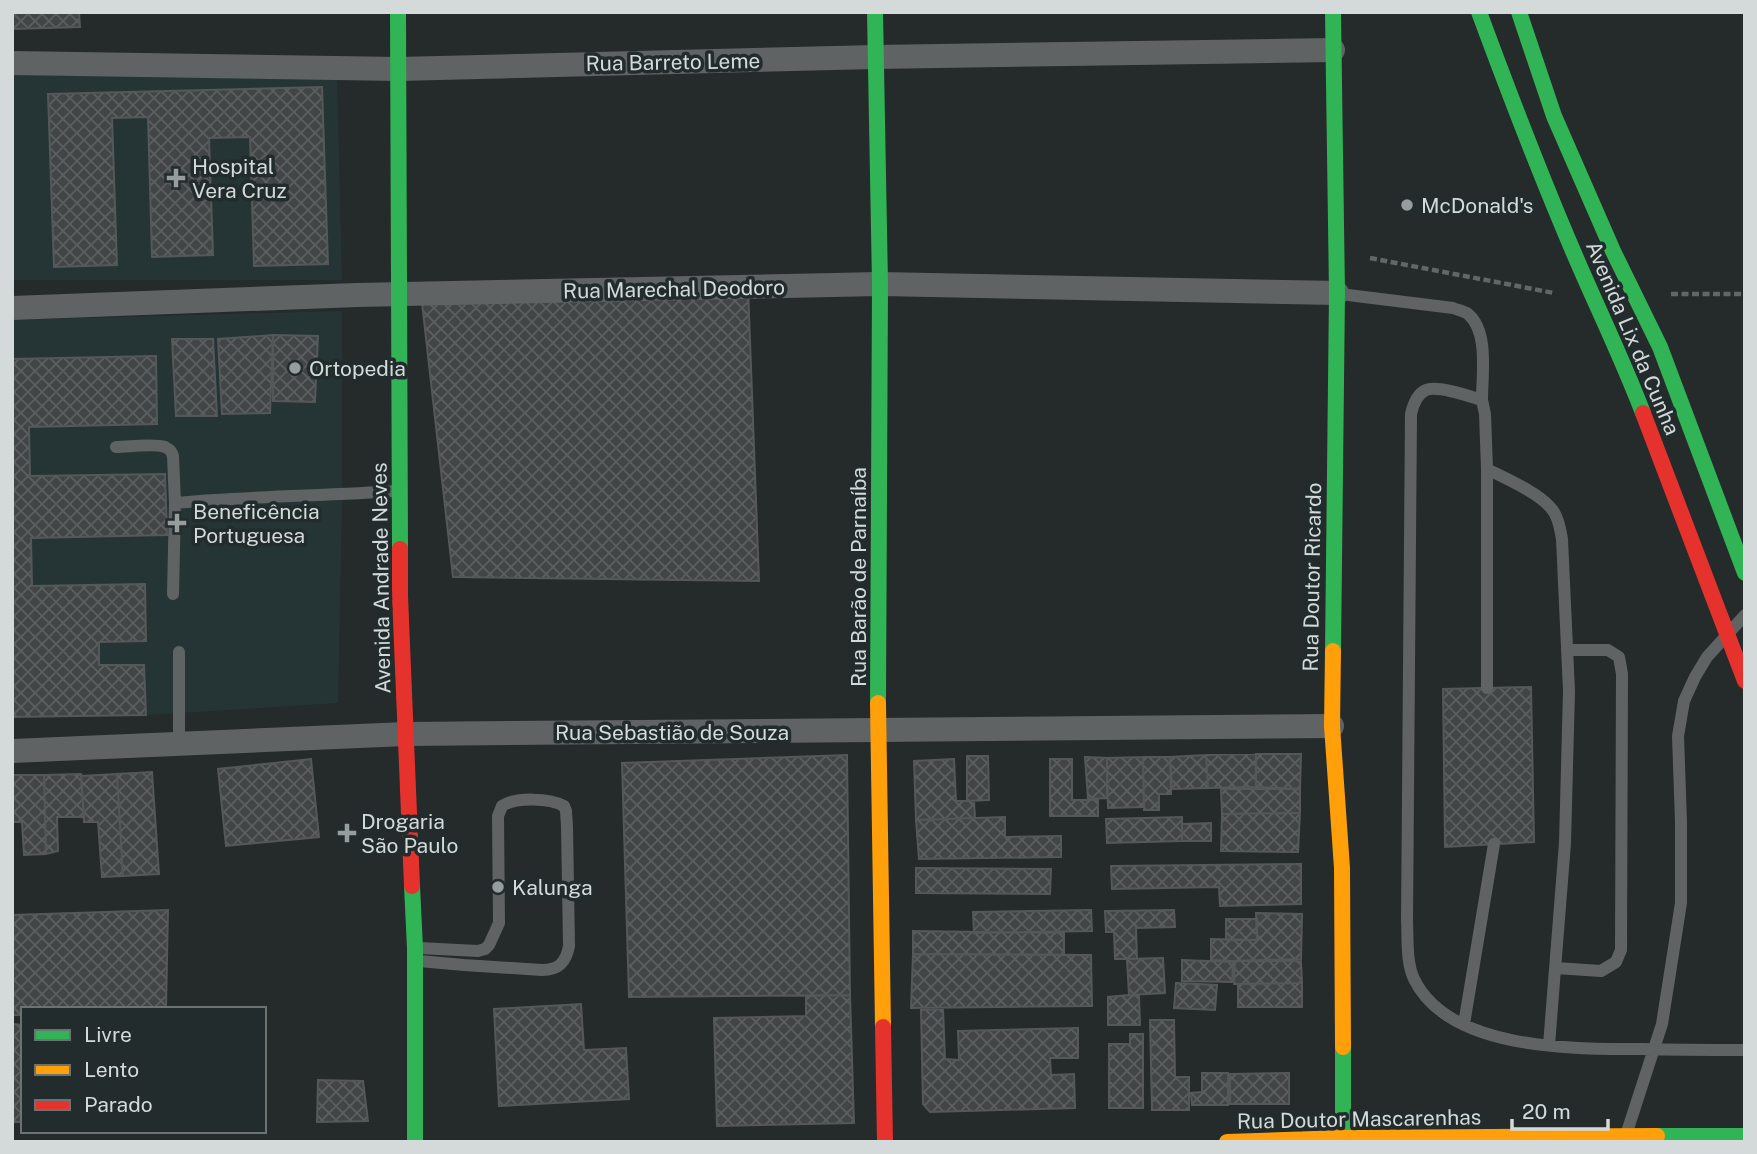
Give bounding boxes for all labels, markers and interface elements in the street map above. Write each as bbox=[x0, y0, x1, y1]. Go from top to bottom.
street label: Rua Barreto Leme bbox=[585, 48, 761, 76]
place label: Hospital Vera Cruz bbox=[192, 154, 287, 203]
marker: Hospital Vera Cruz bbox=[166, 168, 186, 188]
place label: McDonald's bbox=[1421, 193, 1533, 218]
marker: McDonald's bbox=[1399, 197, 1415, 213]
street label: Avenida Lix da Cunha bbox=[1581, 237, 1685, 439]
street label: Rua Marechal Deodoro bbox=[563, 275, 785, 303]
place label: Ortopedia bbox=[309, 356, 406, 381]
marker: Ortopedia bbox=[287, 360, 303, 376]
street label: Avenida Andrade Neves bbox=[366, 462, 396, 694]
street label: Rua Barão de Parnaíba bbox=[846, 467, 871, 687]
street label: Rua Doutor Ricardo bbox=[1298, 482, 1326, 672]
place label: Beneficência Portuguesa bbox=[193, 499, 320, 548]
marker: Beneficência Portuguesa bbox=[167, 513, 187, 533]
street label: Rua Sebastião de Souza bbox=[555, 720, 789, 745]
place label: Drogaria São Paulo bbox=[361, 809, 458, 858]
marker: Drogaria São Paulo bbox=[339, 825, 355, 841]
place label: Kalunga bbox=[512, 875, 593, 900]
marker: Kalunga bbox=[490, 879, 506, 895]
legend bbox=[21, 1007, 266, 1133]
text: Livre bbox=[84, 1022, 132, 1047]
text: Lento bbox=[84, 1057, 139, 1082]
scale bar bbox=[1512, 1088, 1608, 1132]
text: Parado bbox=[84, 1092, 153, 1117]
text: 20 m bbox=[1522, 1099, 1571, 1124]
street label: Rua Doutor Mascarenhas bbox=[1237, 1104, 1481, 1134]

